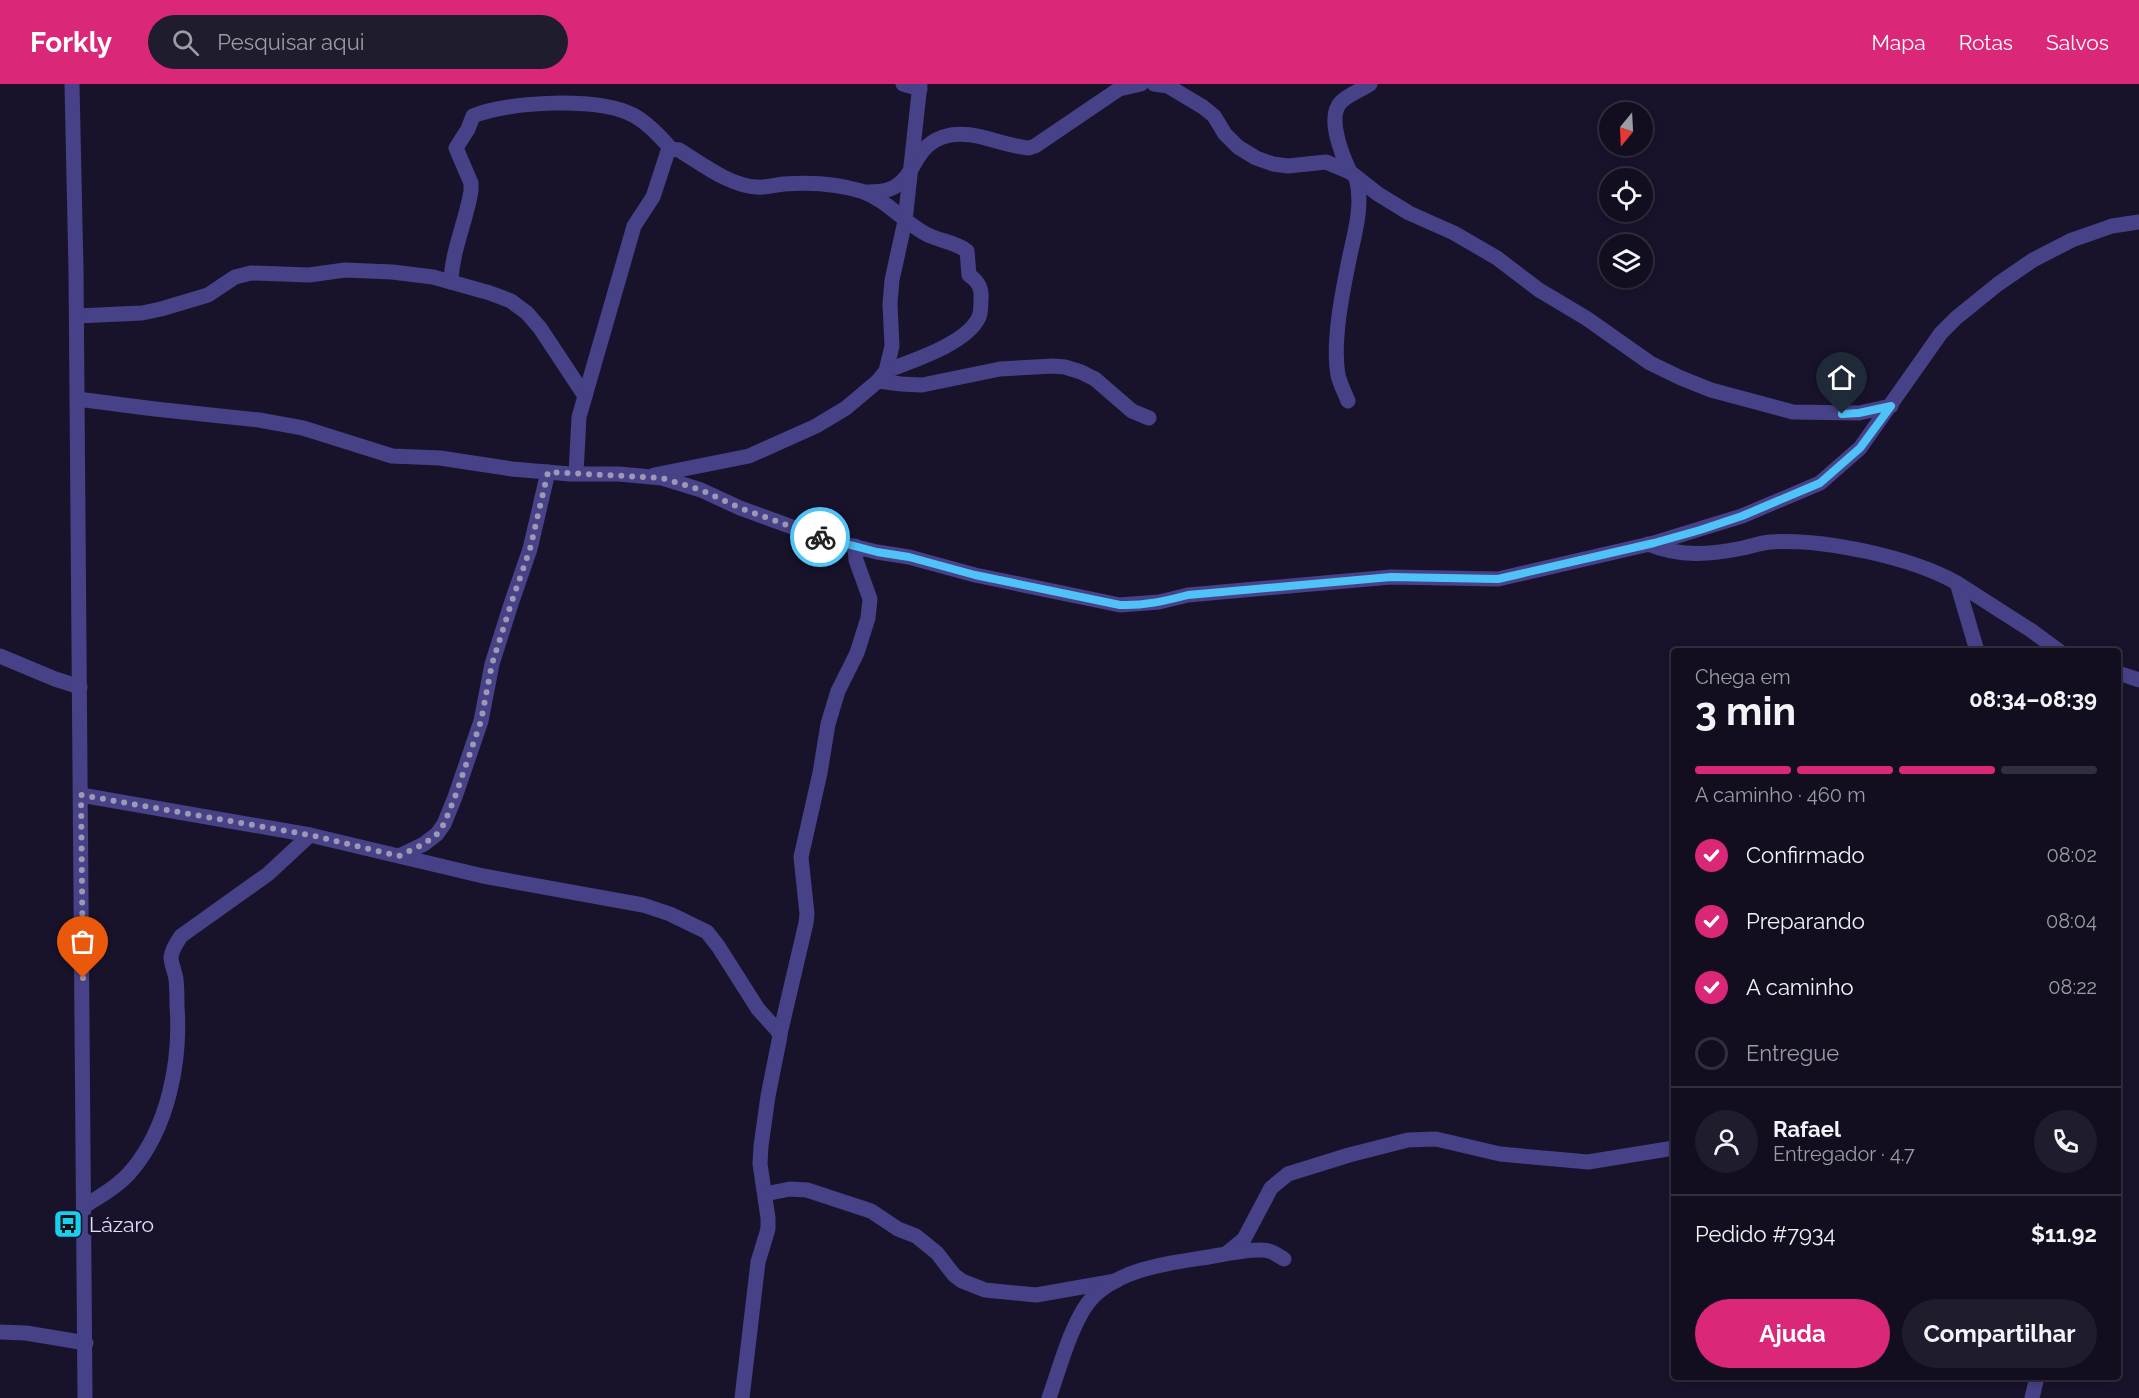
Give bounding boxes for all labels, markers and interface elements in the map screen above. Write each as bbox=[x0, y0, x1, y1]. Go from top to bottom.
search box bbox=[148, 15, 568, 69]
text: Forkly bbox=[30, 26, 112, 59]
icon: search bbox=[169, 26, 202, 59]
text: Pesquisar aqui bbox=[217, 29, 365, 55]
text: Mapa bbox=[1872, 30, 1926, 55]
text: Rotas bbox=[1959, 30, 2013, 55]
text: Salvos bbox=[2046, 30, 2109, 55]
north arrow bbox=[1599, 102, 1653, 156]
map controls bbox=[1599, 102, 1653, 288]
button: locate bbox=[1599, 168, 1653, 222]
button: layers bbox=[1599, 234, 1653, 288]
pin bbox=[1816, 352, 1867, 414]
icon: home bbox=[1825, 361, 1858, 394]
courier bbox=[790, 507, 850, 567]
icon: bike bbox=[804, 521, 837, 554]
text: Chega em bbox=[1695, 665, 1791, 689]
text: 08:34–08:39 bbox=[1969, 686, 2097, 712]
text: 3 min bbox=[1695, 688, 1796, 734]
text: A caminho · 460 m bbox=[1695, 783, 1866, 807]
icon: check bbox=[1695, 839, 1728, 872]
text: Confirmado bbox=[1746, 842, 1865, 868]
text: 08:02 bbox=[2046, 843, 2097, 867]
icon: check bbox=[1695, 905, 1728, 938]
text: Preparando bbox=[1746, 908, 1865, 934]
text: 08:04 bbox=[2046, 909, 2097, 933]
pin bbox=[57, 916, 108, 978]
icon: bag bbox=[66, 925, 99, 958]
icon: check bbox=[1695, 971, 1728, 1004]
text: A caminho bbox=[1746, 974, 1854, 1000]
text: 08:22 bbox=[2048, 975, 2097, 999]
text: Entregue bbox=[1746, 1040, 1839, 1066]
button: person bbox=[1695, 1110, 1758, 1173]
button: phone bbox=[2034, 1110, 2097, 1173]
text: Rafael bbox=[1773, 1116, 1841, 1142]
text: Entregador · 4.7 bbox=[1773, 1142, 1915, 1166]
bus stop icon: Lázaro bbox=[52, 1208, 84, 1240]
place label: Lázaro bbox=[89, 1212, 154, 1237]
text: Pedido #7934 bbox=[1695, 1221, 1836, 1247]
text: $11.92 bbox=[2031, 1221, 2097, 1247]
button: Ajuda bbox=[1695, 1299, 1890, 1368]
button: Compartilhar bbox=[1902, 1299, 2097, 1368]

